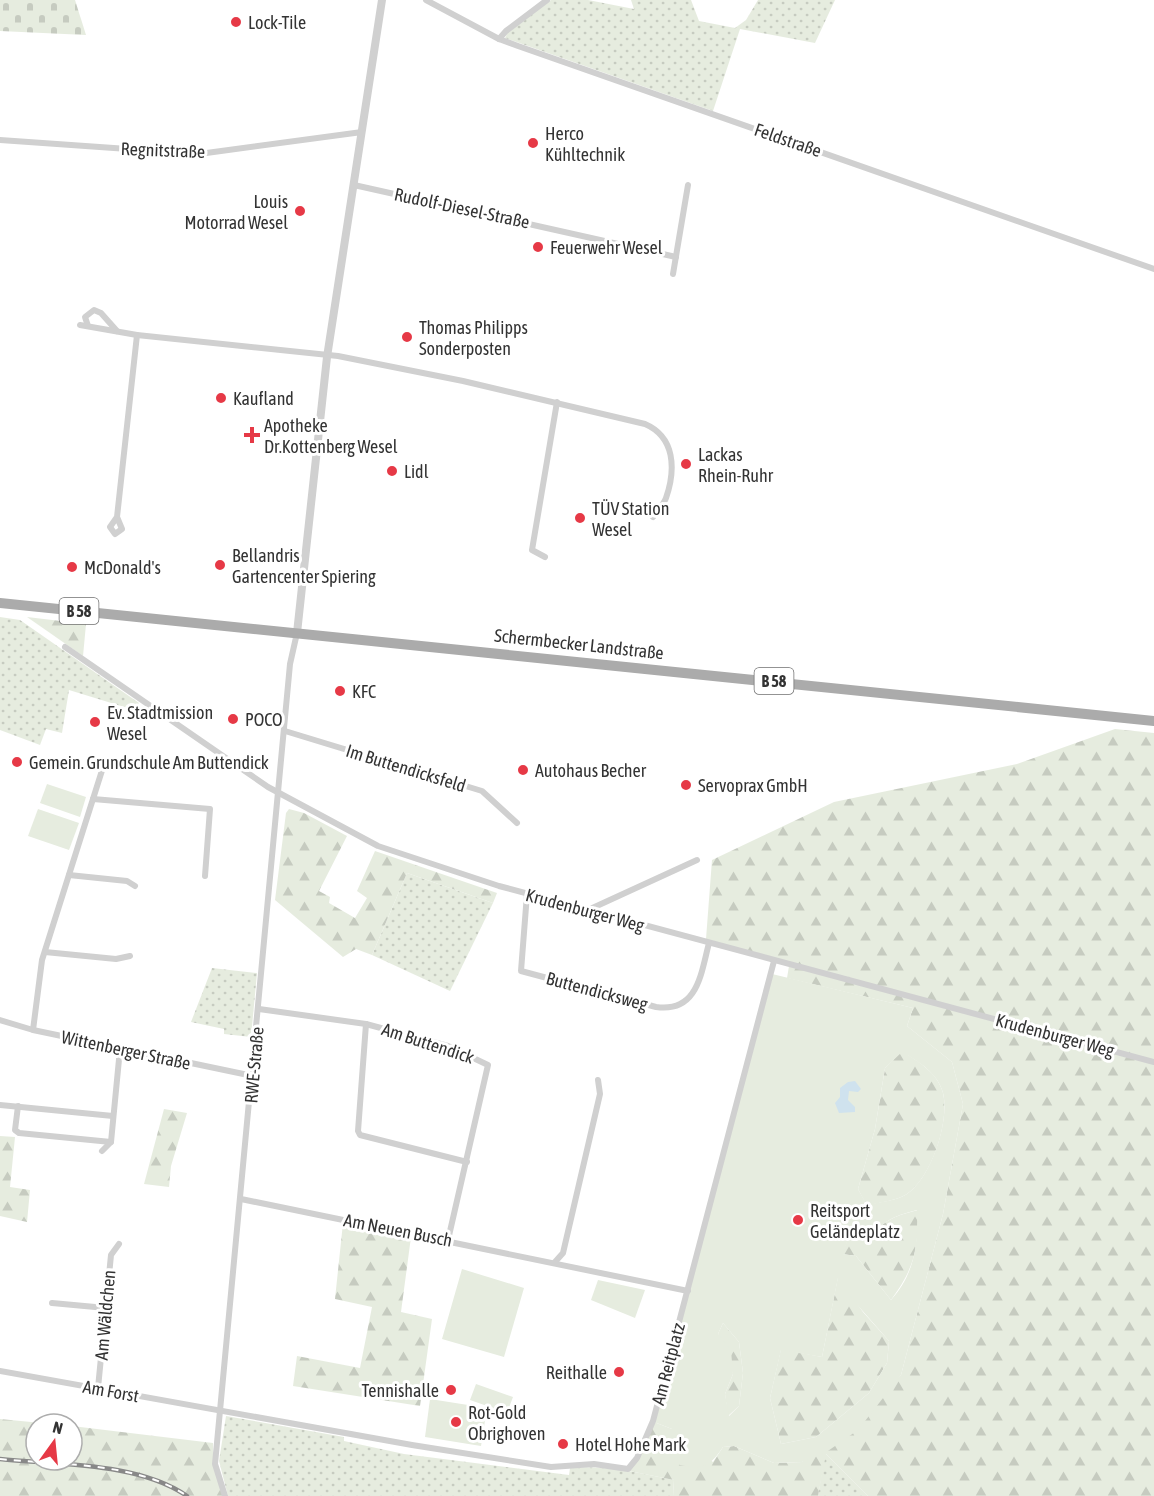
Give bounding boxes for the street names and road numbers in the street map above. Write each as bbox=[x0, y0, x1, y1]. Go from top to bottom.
street label: Feldstraße bbox=[752, 119, 824, 161]
street label: Regnitstraße bbox=[120, 138, 206, 162]
street label: Rudolf-Diesel-Straße bbox=[392, 183, 532, 233]
road number: B 58 bbox=[60, 598, 98, 624]
street label: Schermbecker Landstraße bbox=[493, 625, 665, 663]
road number: B 58 bbox=[754, 668, 794, 694]
street label: Im Buttendicksfeld bbox=[344, 740, 468, 796]
street label: Krudenburger Weg bbox=[523, 884, 647, 936]
street label: Buttendicksweg bbox=[544, 967, 650, 1015]
street label: Krudenburger Weg bbox=[993, 1009, 1117, 1061]
street label: Am Buttendick bbox=[379, 1018, 477, 1068]
street label: Wittenberger Straße bbox=[59, 1026, 193, 1074]
street label: RWE-Straße bbox=[240, 1026, 268, 1104]
street label: Am Neuen Busch bbox=[342, 1209, 454, 1251]
street label: Am Wäldchen bbox=[91, 1269, 119, 1361]
street label: Am Reitplatz bbox=[647, 1320, 689, 1407]
street label: Am Forst bbox=[81, 1376, 141, 1406]

